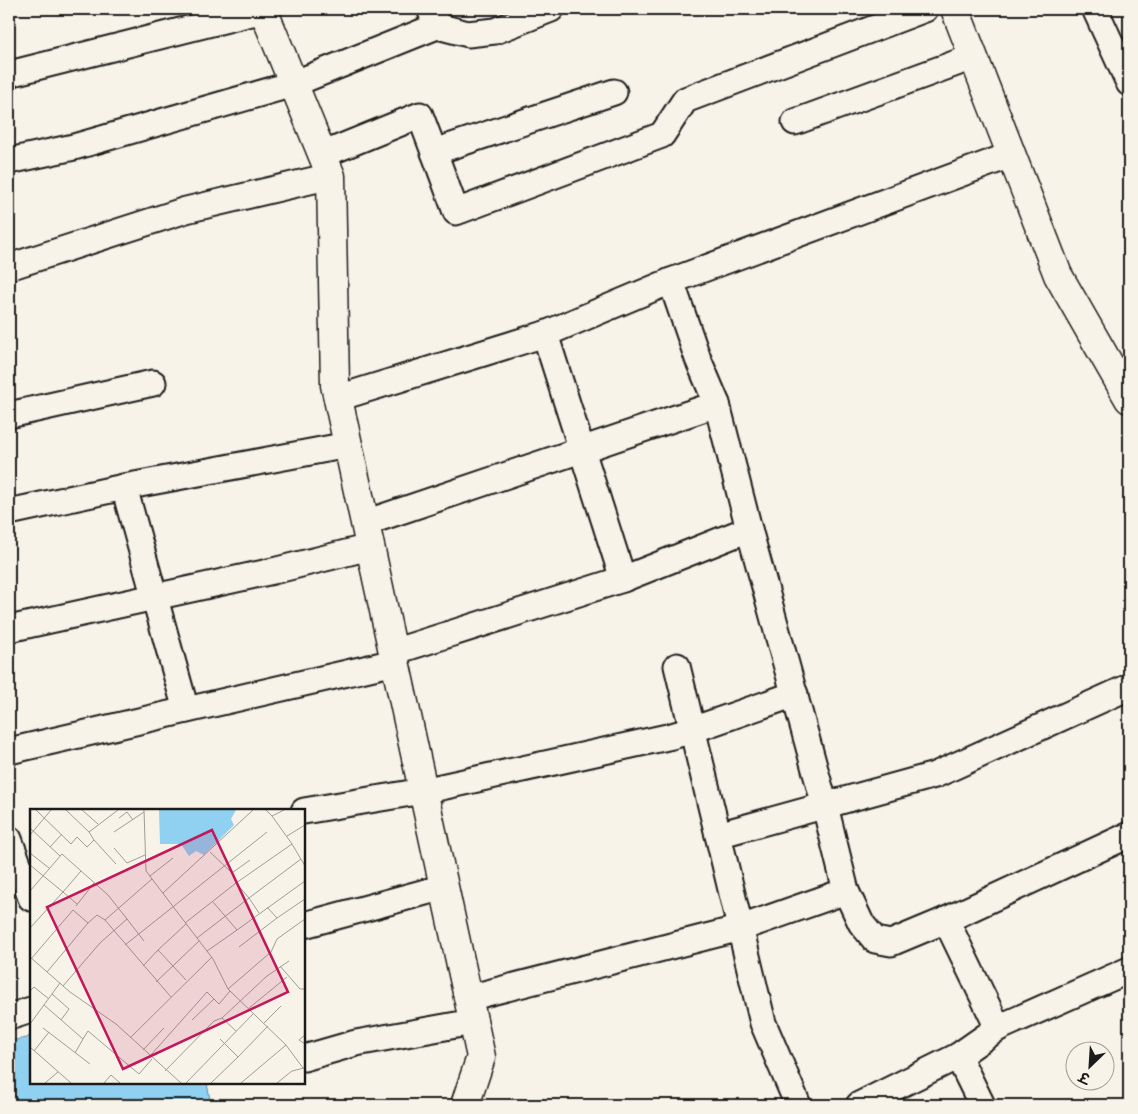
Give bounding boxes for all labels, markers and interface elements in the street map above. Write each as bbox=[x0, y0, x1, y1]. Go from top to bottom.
inset map bbox=[30, 809, 305, 1084]
north arrow bbox=[1066, 1042, 1116, 1092]
text: उ bbox=[1075, 1067, 1094, 1089]

